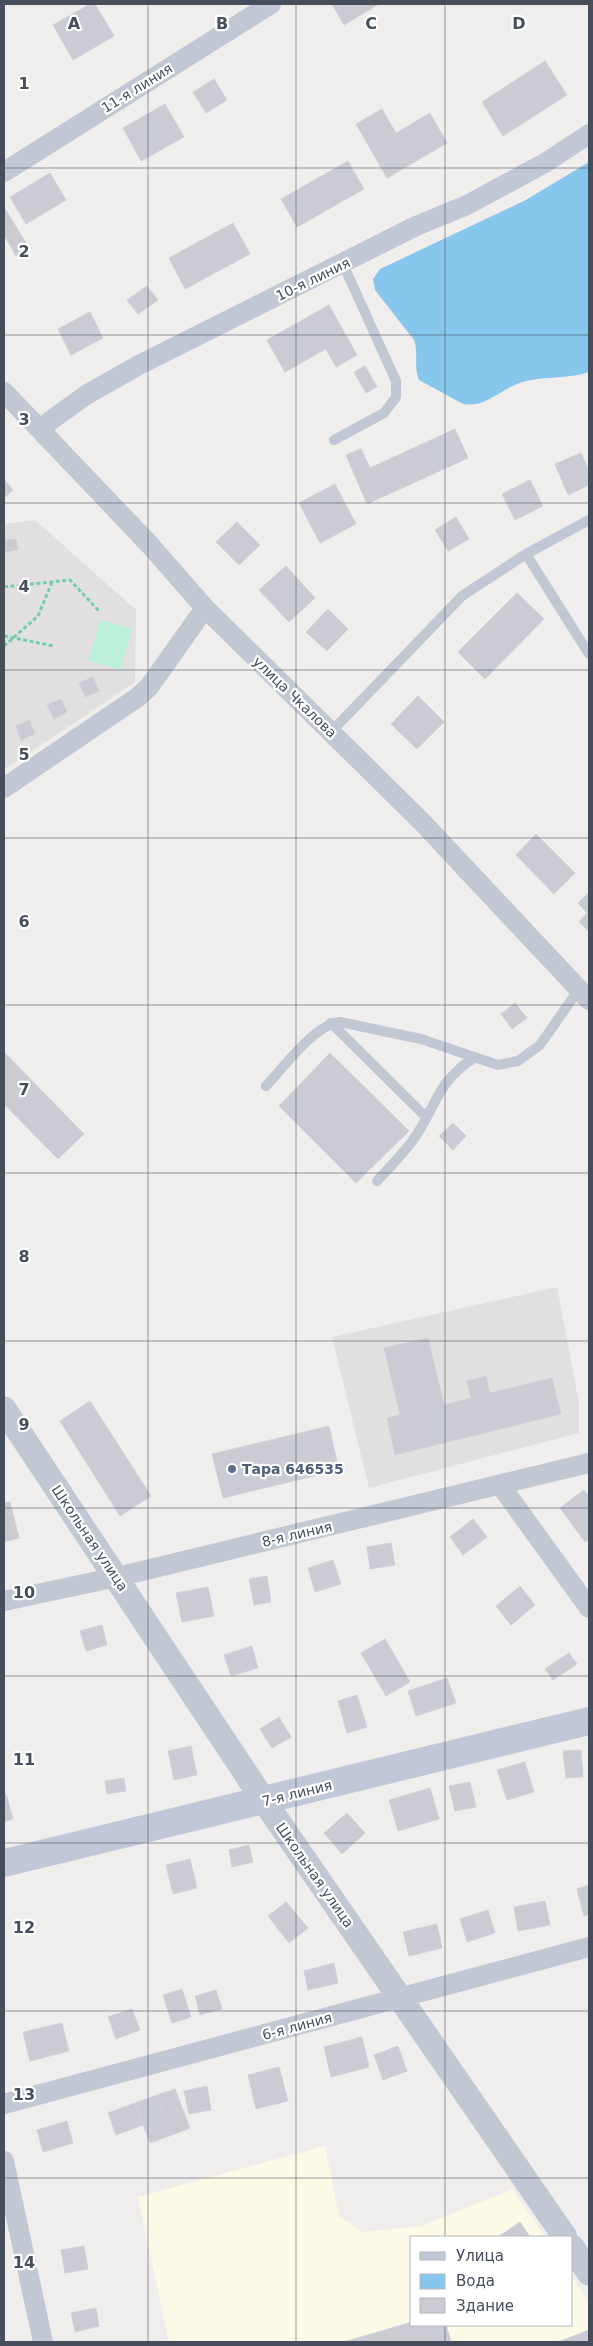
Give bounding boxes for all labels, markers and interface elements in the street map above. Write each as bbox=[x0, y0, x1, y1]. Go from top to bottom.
text: A bbox=[68, 14, 81, 33]
text: B bbox=[216, 14, 228, 33]
text: C bbox=[365, 14, 377, 33]
text: D bbox=[512, 14, 526, 33]
street label: 11-я линия bbox=[99, 60, 175, 116]
text: 1 bbox=[18, 74, 30, 93]
text: 2 bbox=[18, 242, 30, 261]
street label: 10-я линия bbox=[273, 254, 353, 304]
text: 3 bbox=[18, 410, 30, 429]
text: 4 bbox=[18, 577, 30, 596]
street label: улица Чкалова bbox=[250, 653, 340, 741]
text: 5 bbox=[18, 745, 30, 764]
text: 6 bbox=[18, 912, 30, 931]
text: 7 bbox=[18, 1080, 30, 1099]
text: 8 bbox=[18, 1247, 30, 1266]
text: 9 bbox=[18, 1415, 30, 1434]
place label: Тара 646535 bbox=[242, 1461, 344, 1477]
marker: Тара 646535 bbox=[226, 1463, 238, 1475]
street label: Школьная улица bbox=[49, 1482, 131, 1594]
street label: 8-я линия bbox=[260, 1518, 334, 1550]
text: 10 bbox=[13, 1583, 35, 1602]
text: 11 bbox=[13, 1750, 35, 1769]
street label: 7-я линия bbox=[260, 1777, 334, 1809]
street label: Школьная улица bbox=[273, 1820, 357, 1930]
text: 12 bbox=[13, 1918, 35, 1937]
street label: 6-я линия bbox=[260, 2009, 334, 2043]
text: 13 bbox=[13, 2085, 35, 2104]
legend bbox=[410, 2236, 573, 2326]
text: Улица bbox=[456, 2247, 504, 2265]
text: 14 bbox=[13, 2253, 35, 2272]
text: Вода bbox=[456, 2272, 495, 2290]
text: Здание bbox=[456, 2297, 514, 2315]

